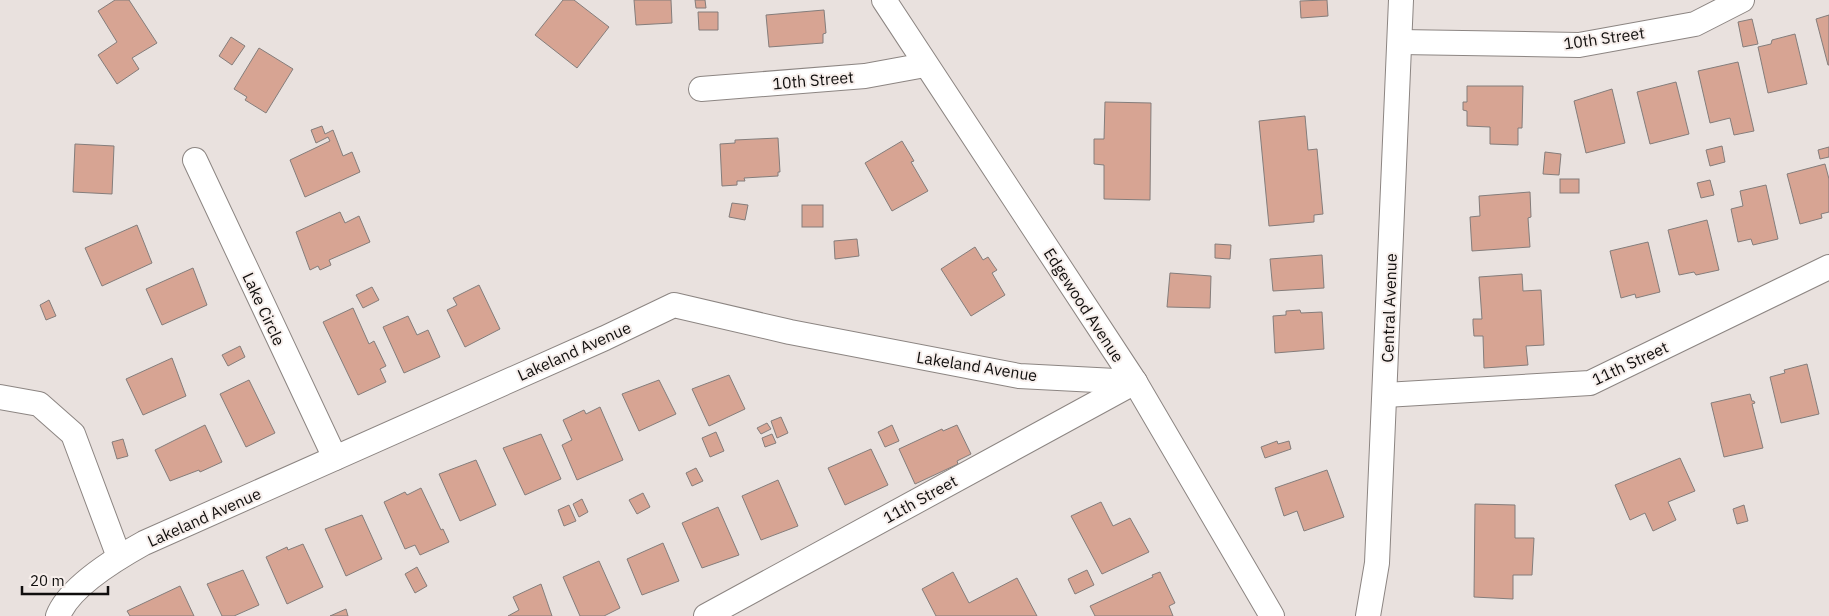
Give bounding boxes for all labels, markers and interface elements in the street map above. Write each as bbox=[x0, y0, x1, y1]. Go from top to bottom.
street label: 10th Street bbox=[1562, 22, 1646, 54]
street label: 10th Street bbox=[771, 66, 855, 94]
street label: Edgewood Avenue bbox=[1040, 244, 1128, 366]
street label: Central Avenue bbox=[1377, 253, 1401, 363]
street label: Lake Circle bbox=[238, 269, 290, 349]
street label: Lakeland Avenue bbox=[514, 317, 634, 385]
street label: 11th Street bbox=[1589, 337, 1671, 389]
street label: Lakeland Avenue bbox=[915, 347, 1039, 385]
street label: 11th Street bbox=[879, 470, 961, 528]
street label: Lakeland Avenue bbox=[144, 483, 264, 551]
scale bar bbox=[22, 564, 109, 596]
text: 20 m bbox=[30, 571, 65, 590]

